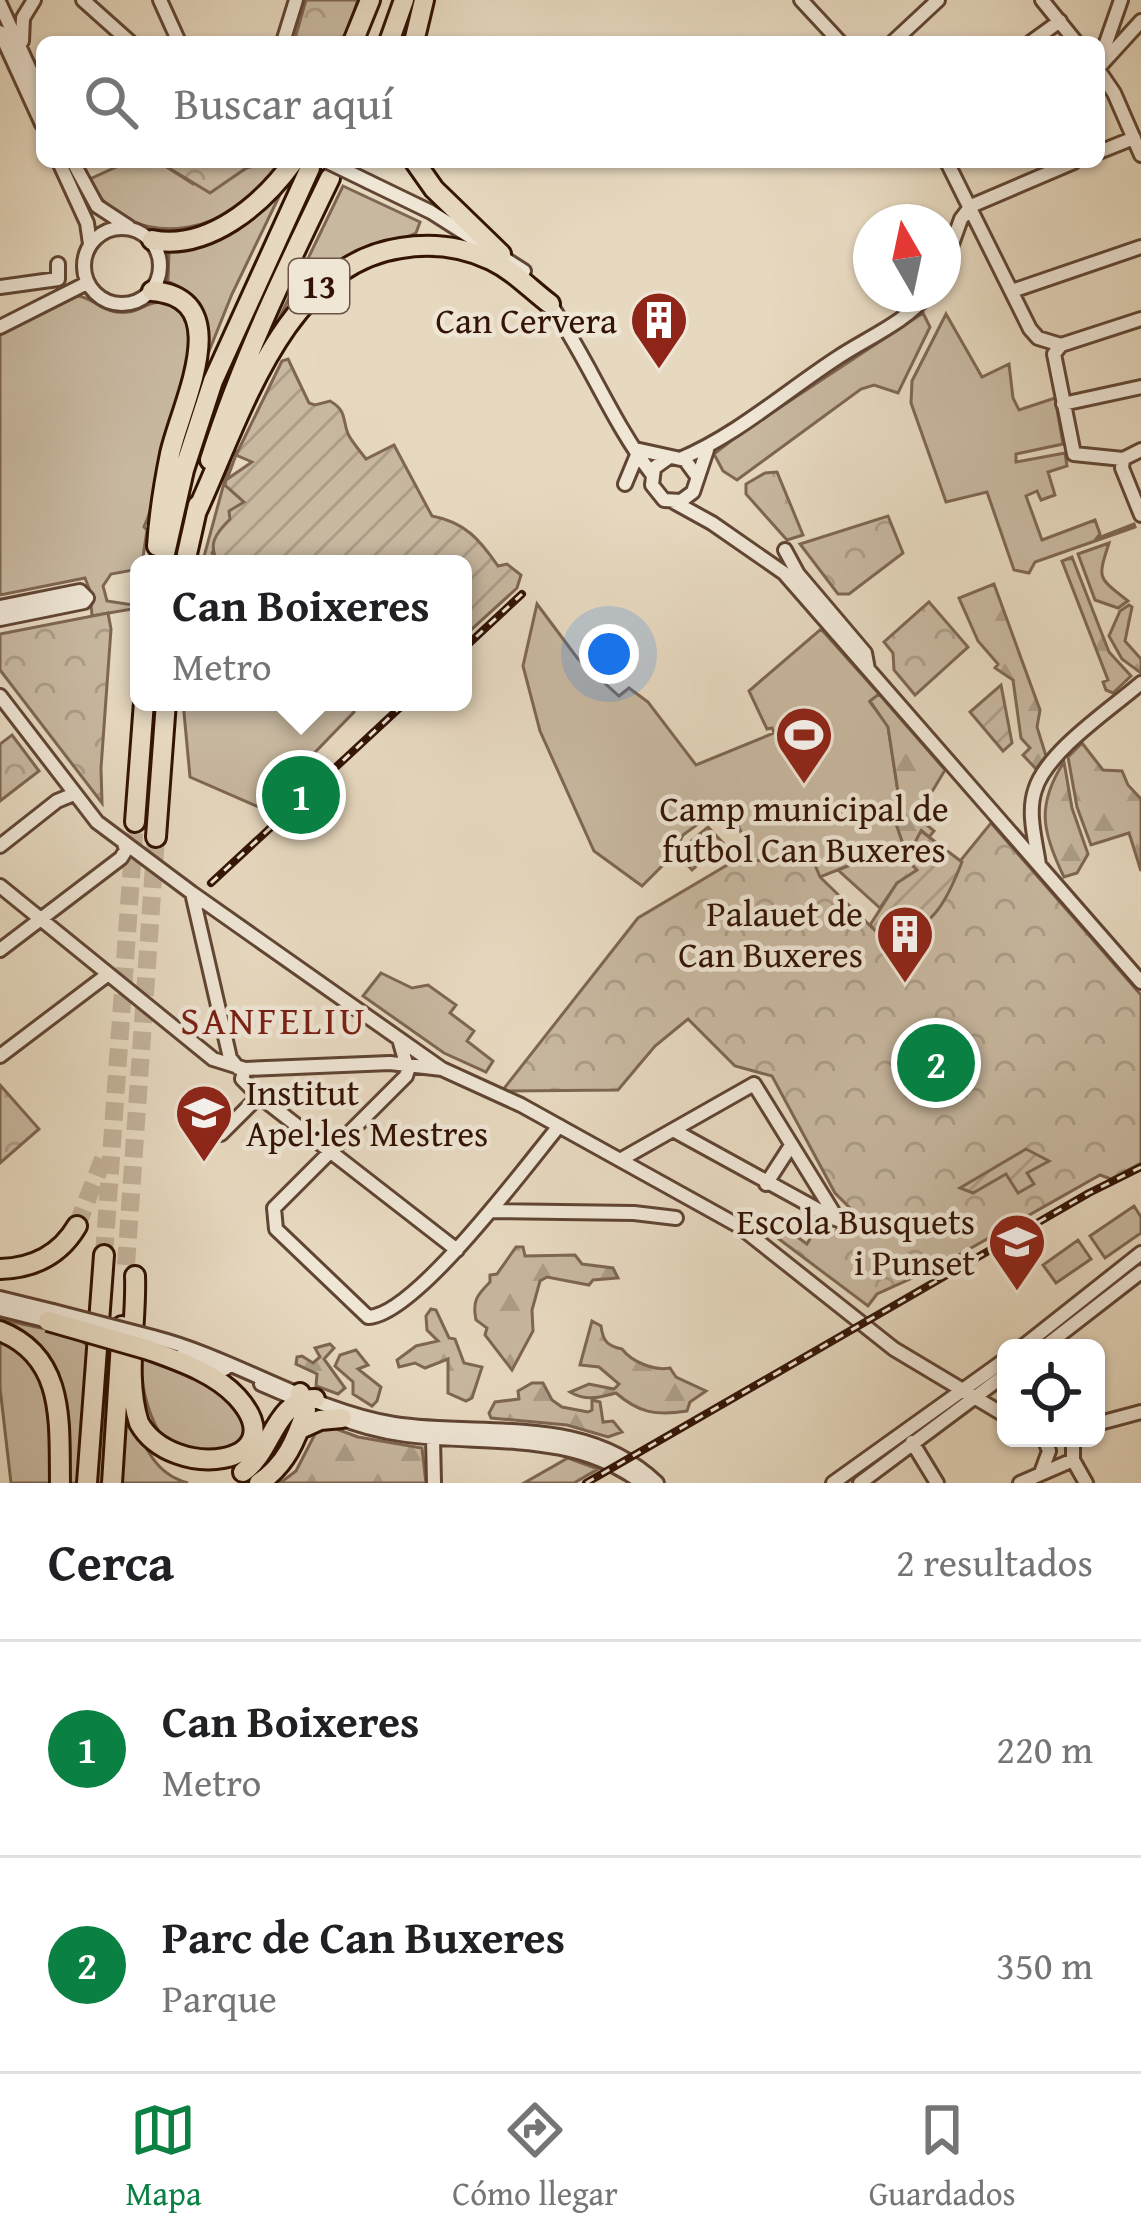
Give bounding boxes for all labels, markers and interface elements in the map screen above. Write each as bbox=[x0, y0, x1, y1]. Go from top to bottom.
search box bbox=[36, 36, 1105, 168]
icon: search bbox=[78, 69, 144, 135]
text: Buscar aquí bbox=[174, 70, 393, 135]
north arrow bbox=[853, 204, 961, 312]
road number: 13 bbox=[289, 259, 349, 313]
building icon: Can Cervera bbox=[628, 289, 690, 371]
place label: Can Cervera bbox=[436, 293, 617, 346]
popup bbox=[130, 555, 472, 711]
text: Can Boixeres bbox=[172, 572, 430, 637]
your location bbox=[579, 624, 639, 684]
text: Metro bbox=[172, 637, 272, 694]
sports icon: Camp municipal de futbol Can Buxeres bbox=[773, 704, 835, 786]
pin: 1 bbox=[262, 750, 340, 840]
place label: Camp municipal de futbol Can Buxeres bbox=[659, 781, 949, 875]
place label: Palauet de Can Buxeres bbox=[678, 886, 863, 980]
building icon: Palauet de Can Buxeres bbox=[874, 903, 936, 985]
district label: SANFELIU bbox=[180, 991, 368, 1048]
pin: 2 bbox=[897, 1018, 975, 1108]
place label: Institut Apel·les Mestres bbox=[246, 1065, 488, 1159]
school or university icon: Institut Apel·les Mestres bbox=[173, 1082, 235, 1164]
place label: Escola Busquets i Punset bbox=[737, 1194, 975, 1288]
school or university icon: Escola Busquets i Punset bbox=[986, 1211, 1048, 1293]
map controls bbox=[997, 1339, 1105, 1447]
button: locate bbox=[997, 1339, 1105, 1447]
text: Cerca bbox=[48, 1524, 174, 1599]
text: 2 resultados bbox=[896, 1533, 1093, 1590]
text: Can Boixeres bbox=[162, 1688, 419, 1753]
text: 1 bbox=[77, 1720, 97, 1777]
text: 220 m bbox=[996, 1720, 1093, 1777]
text: Metro bbox=[162, 1753, 261, 1810]
text: Parc de Can Buxeres bbox=[162, 1904, 565, 1969]
text: 2 bbox=[77, 1936, 97, 1993]
text: 350 m bbox=[996, 1936, 1093, 1993]
text: Parque bbox=[162, 1969, 277, 2026]
tab: Mapa bbox=[125, 2097, 201, 2217]
tab: Cómo llegar bbox=[452, 2097, 618, 2217]
tab: Guardados bbox=[869, 2097, 1016, 2217]

